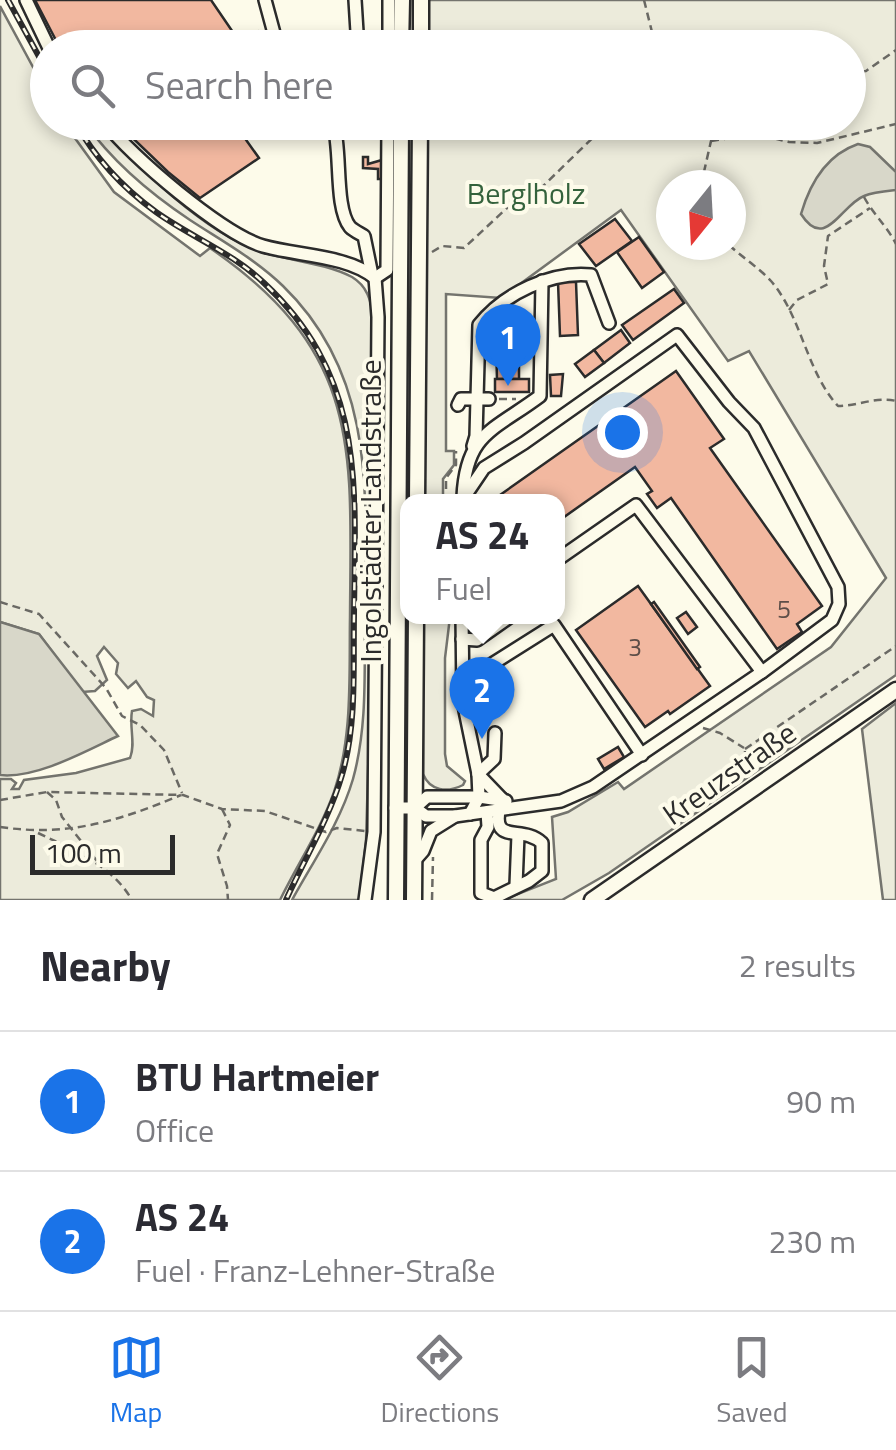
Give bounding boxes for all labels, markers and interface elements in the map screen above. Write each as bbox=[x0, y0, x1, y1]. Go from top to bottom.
search box bbox=[30, 30, 866, 140]
text: Search here bbox=[145, 56, 333, 114]
icon: search bbox=[65, 58, 120, 113]
park label: Berglholz bbox=[467, 170, 585, 216]
north arrow bbox=[656, 170, 746, 260]
pin: 1 bbox=[476, 304, 540, 386]
street label: Ingolstädter Landstraße bbox=[347, 359, 393, 663]
your location bbox=[597, 407, 648, 458]
popup bbox=[400, 494, 565, 624]
text: AS 24 bbox=[435, 506, 530, 564]
text: Fuel bbox=[435, 564, 492, 612]
house number: 5 bbox=[777, 590, 791, 628]
house number: 3 bbox=[628, 628, 642, 666]
pin: 2 bbox=[450, 656, 514, 739]
street label: Kreuzstraße bbox=[653, 710, 805, 836]
scale bar bbox=[30, 830, 175, 874]
text: 100 m bbox=[45, 831, 122, 874]
text: Nearby bbox=[40, 933, 171, 997]
text: 2 results bbox=[739, 941, 856, 989]
text: BTU Hartmeier bbox=[135, 1048, 379, 1106]
text: 1 bbox=[64, 1077, 81, 1125]
text: 90 m bbox=[786, 1077, 856, 1125]
text: Office bbox=[135, 1106, 214, 1154]
text: AS 24 bbox=[135, 1188, 229, 1246]
text: 2 bbox=[64, 1217, 81, 1265]
text: 230 m bbox=[768, 1217, 856, 1265]
text: Fuel · Franz-Lehner-Straße bbox=[135, 1246, 495, 1294]
tab: Map bbox=[109, 1330, 164, 1433]
tab: Directions bbox=[381, 1330, 499, 1433]
tab: Saved bbox=[716, 1330, 787, 1433]

